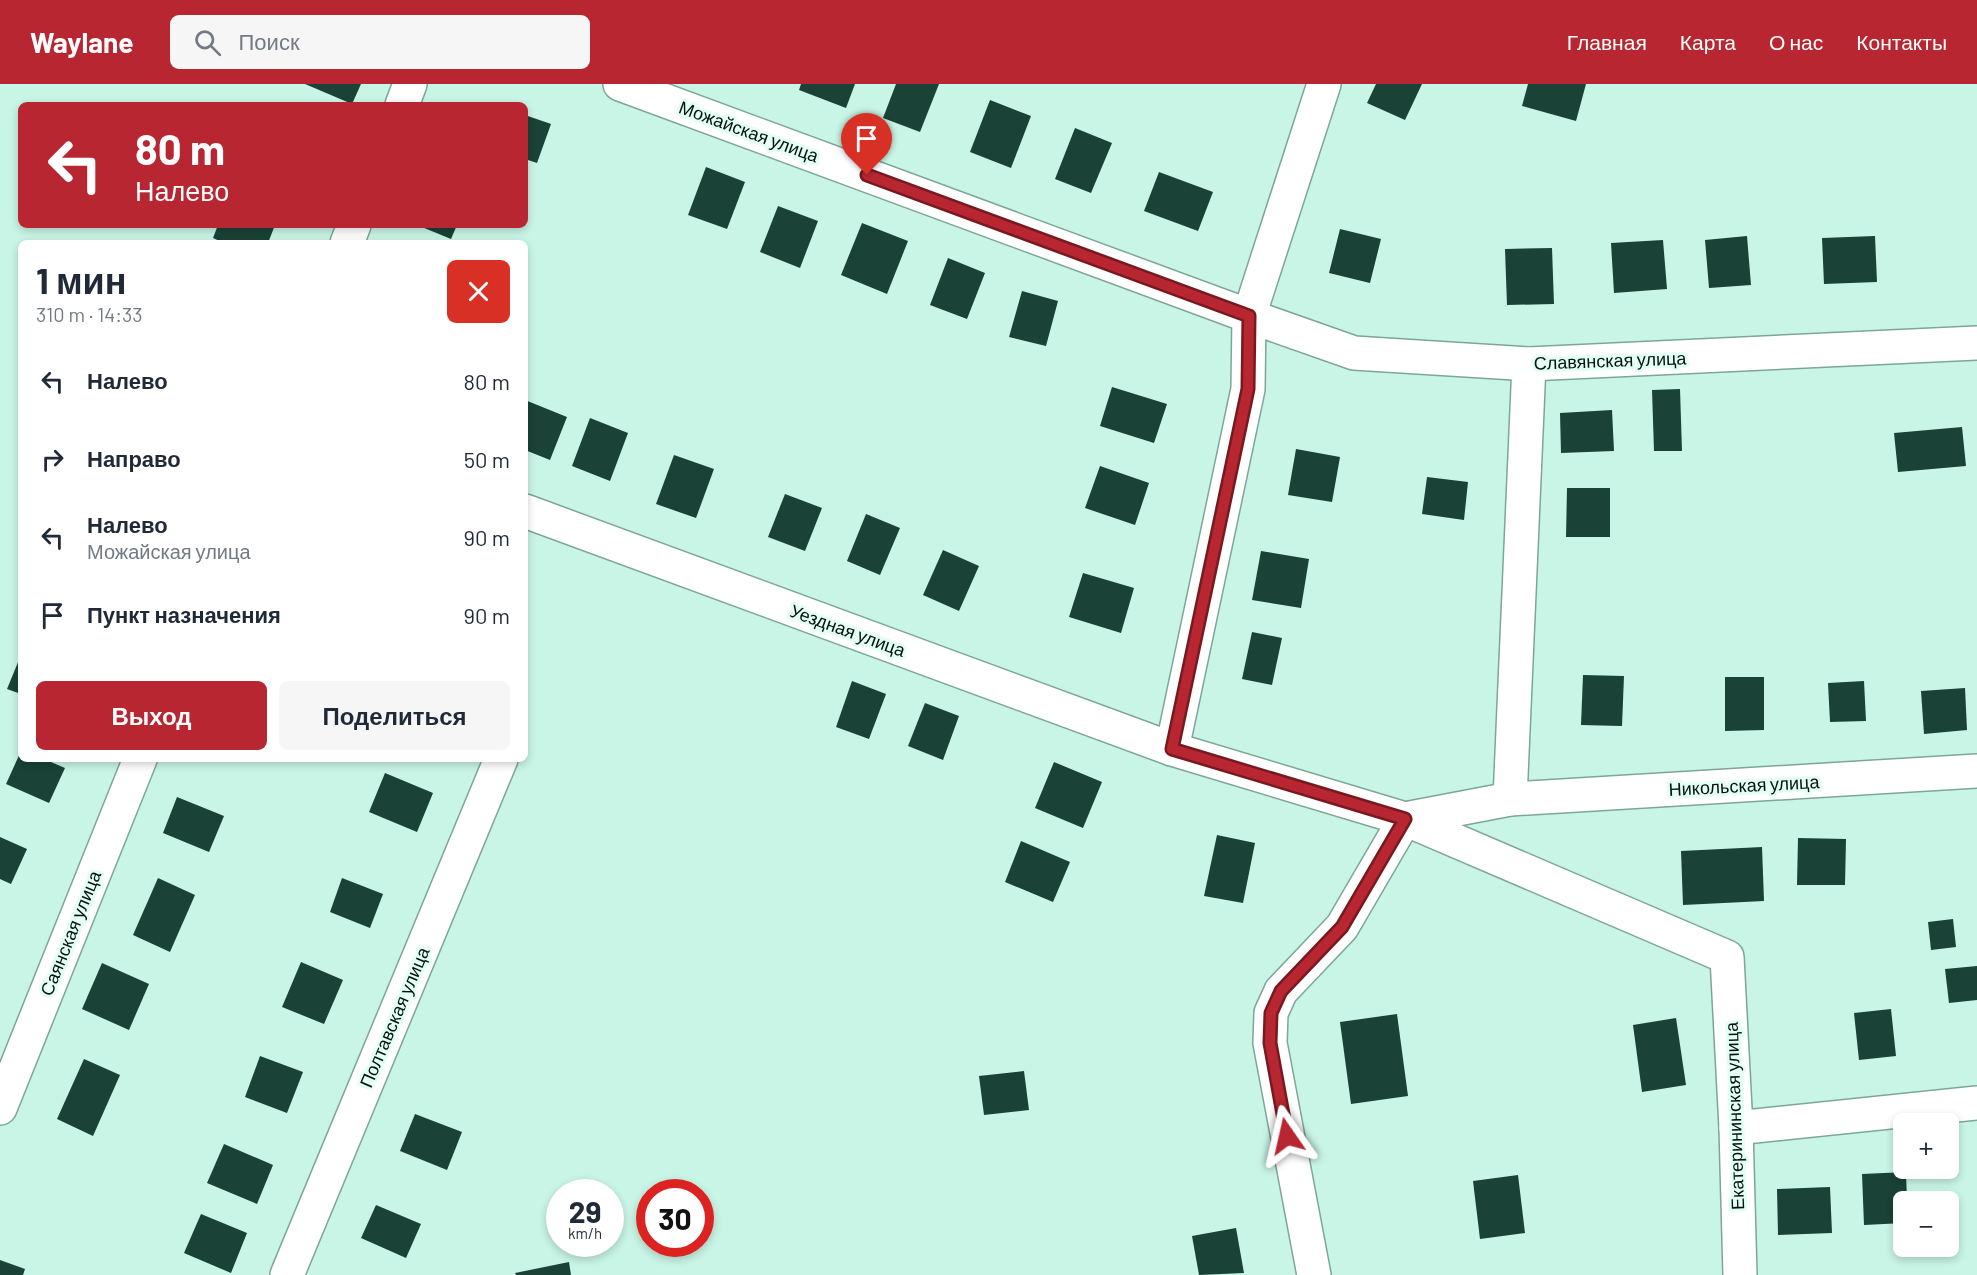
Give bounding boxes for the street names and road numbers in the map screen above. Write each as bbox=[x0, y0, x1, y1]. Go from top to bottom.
street label: Можайская улица bbox=[676, 95, 823, 167]
street label: Славянская улица bbox=[1533, 346, 1688, 374]
street label: Уездная улица bbox=[787, 599, 910, 661]
street label: Никольская улица bbox=[1668, 770, 1821, 800]
street label: Саянская улица bbox=[35, 866, 105, 999]
street label: Полтавская улица bbox=[354, 942, 434, 1091]
street label: Екатерининская улица bbox=[1720, 1021, 1748, 1210]

